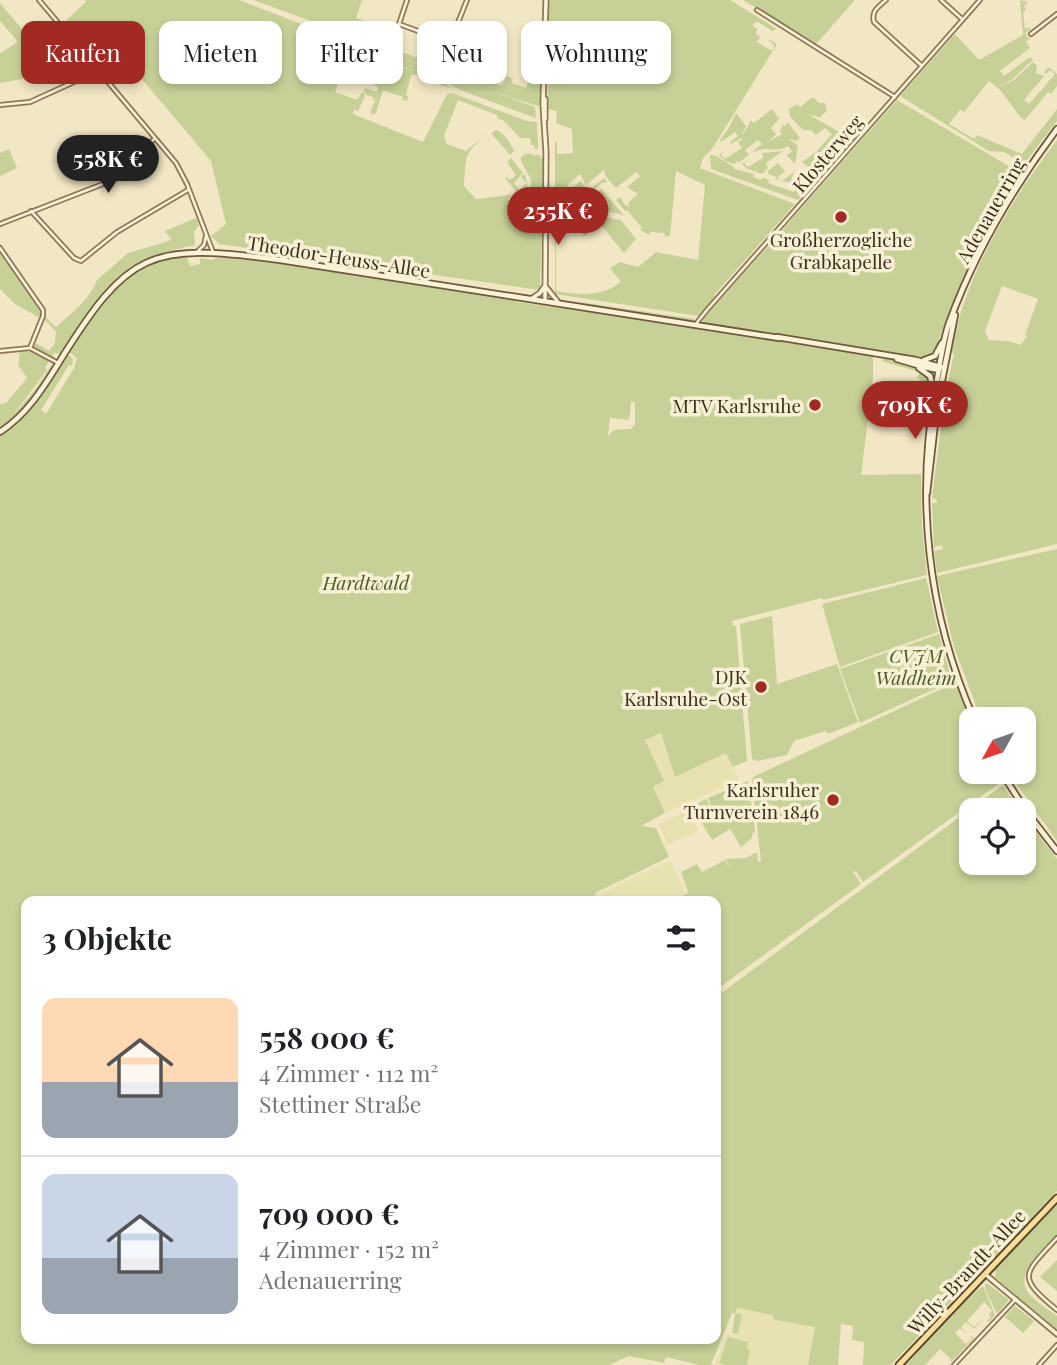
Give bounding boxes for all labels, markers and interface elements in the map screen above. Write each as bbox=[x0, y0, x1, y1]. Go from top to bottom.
chip: Kaufen bbox=[21, 21, 145, 84]
chip: Mieten bbox=[159, 21, 282, 84]
chip: Filter bbox=[296, 21, 403, 84]
chip: Neu bbox=[417, 21, 507, 84]
chip: Wohnung bbox=[521, 21, 671, 84]
street label: Klosterweg bbox=[786, 108, 868, 198]
pin: 558K € bbox=[51, 136, 165, 195]
text: 558K € bbox=[73, 142, 143, 173]
street label: Adenauerring bbox=[949, 153, 1031, 268]
pin: 255K € bbox=[501, 188, 615, 247]
text: 255K € bbox=[523, 194, 593, 225]
marker: Großherzogliche Grabkapelle bbox=[833, 209, 849, 225]
place label: Großherzogliche Grabkapelle bbox=[770, 226, 912, 274]
street label: Theodor-Heuss-Allee bbox=[246, 229, 432, 283]
pin: 709K € bbox=[858, 382, 972, 441]
text: 709K € bbox=[878, 388, 952, 419]
place label: MTV Karlsruhe bbox=[672, 392, 801, 418]
marker: MTV Karlsruhe bbox=[807, 397, 823, 413]
park label: Hardtwald bbox=[322, 569, 410, 595]
park label: CVJM Waldheim bbox=[875, 642, 957, 690]
place label: DJK Karlsruhe-Ost bbox=[624, 663, 748, 711]
marker: DJK Karlsruhe-Ost bbox=[753, 679, 769, 695]
north arrow bbox=[959, 707, 1036, 784]
map controls bbox=[959, 707, 1036, 875]
place label: Karlsruher Turnverein 1846 bbox=[684, 776, 820, 824]
marker: Karlsruher Turnverein 1846 bbox=[825, 792, 841, 808]
button: locate bbox=[959, 798, 1036, 875]
text: 3 Objekte bbox=[42, 918, 172, 958]
icon: filters bbox=[662, 919, 700, 957]
text: 558 000 € bbox=[259, 1017, 395, 1057]
icon: home bbox=[98, 1026, 182, 1110]
text: 4 Zimmer · 112 m² bbox=[259, 1057, 438, 1088]
text: Stettiner Straße bbox=[259, 1088, 421, 1119]
text: 709 000 € bbox=[259, 1193, 400, 1233]
icon: home bbox=[98, 1202, 182, 1286]
street label: Willy-Brandt-Allee bbox=[901, 1203, 1031, 1340]
text: 4 Zimmer · 152 m² bbox=[259, 1233, 439, 1264]
text: Adenauerring bbox=[259, 1264, 402, 1295]

